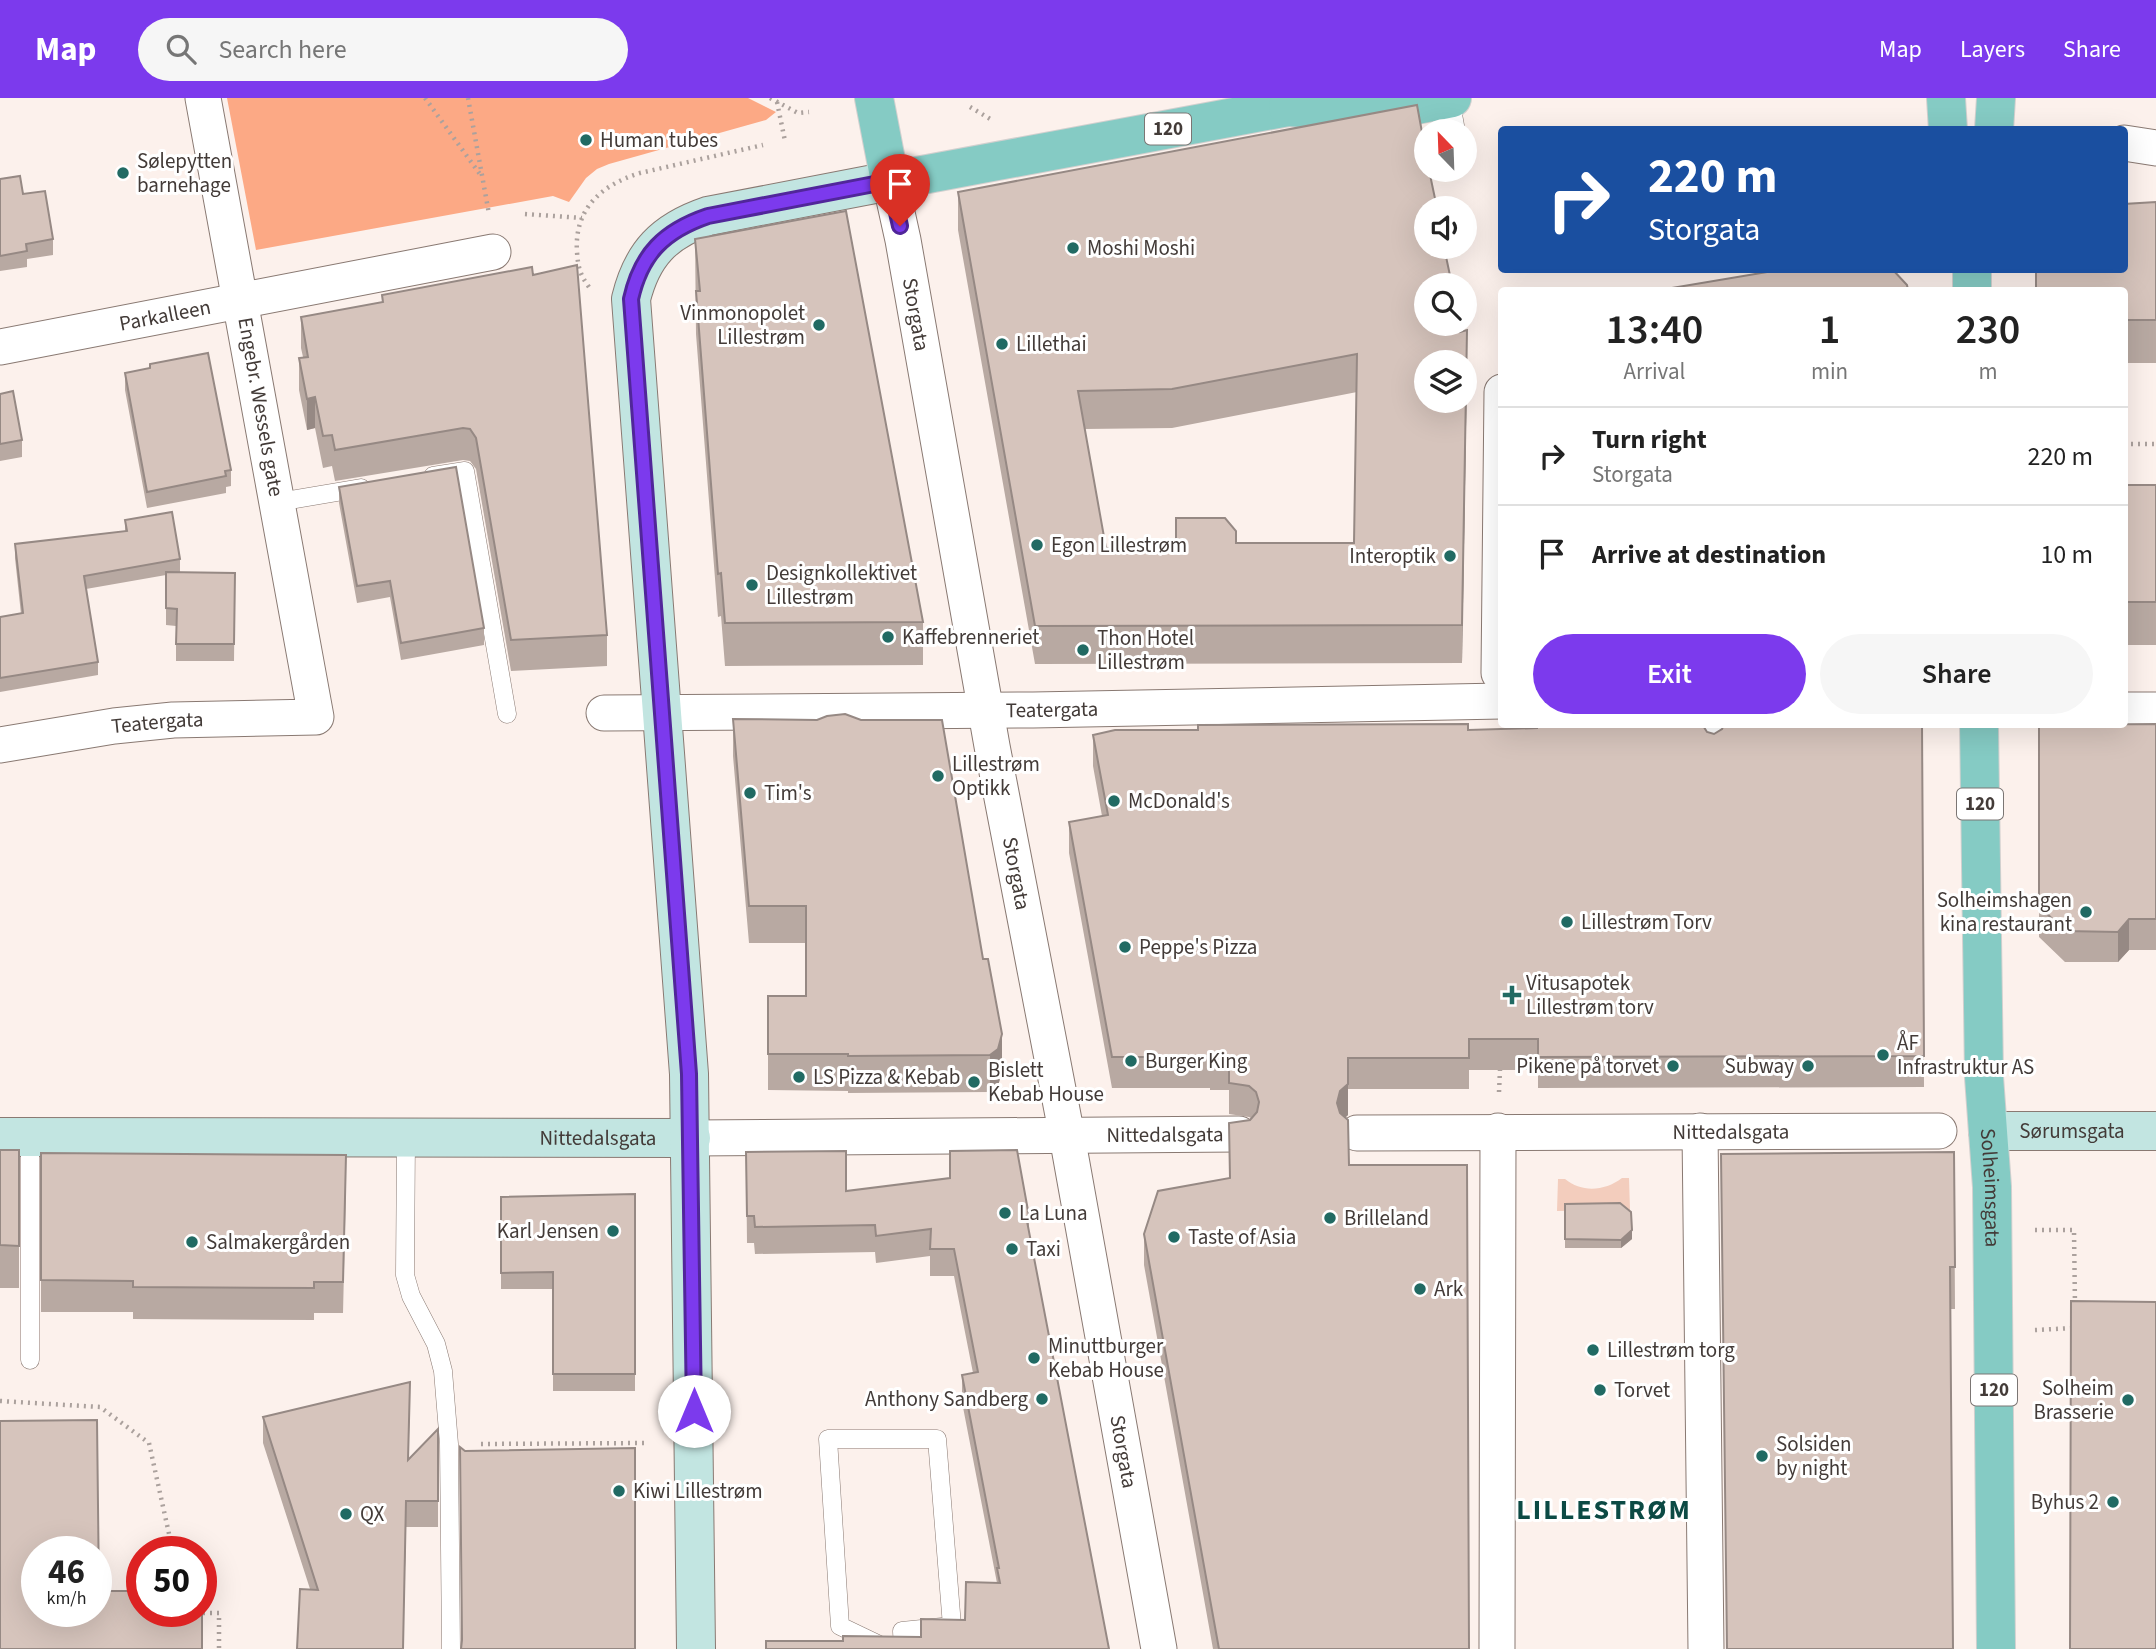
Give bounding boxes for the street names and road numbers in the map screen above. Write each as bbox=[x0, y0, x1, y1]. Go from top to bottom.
road number: 120 bbox=[1145, 114, 1191, 144]
street label: Storgata bbox=[895, 276, 937, 353]
street label: Parkalleen bbox=[117, 292, 213, 339]
street label: Engebr. Wessels gate bbox=[230, 315, 292, 499]
street label: Teatergata bbox=[1006, 694, 1098, 725]
street label: Teatergata bbox=[110, 704, 204, 741]
road number: 120 bbox=[1957, 789, 2003, 820]
street label: Storgata bbox=[995, 834, 1038, 913]
street label: Sørumsgata bbox=[2019, 1116, 2125, 1146]
street label: Nittedalsgata bbox=[1672, 1117, 1790, 1147]
street label: Nittedalsgata bbox=[1106, 1119, 1224, 1150]
street label: Nittedalsgata bbox=[540, 1123, 656, 1153]
street label: Solheimsgata bbox=[1973, 1127, 2008, 1247]
road number: 120 bbox=[1971, 1374, 2017, 1406]
street label: Storgata bbox=[1102, 1413, 1145, 1491]

